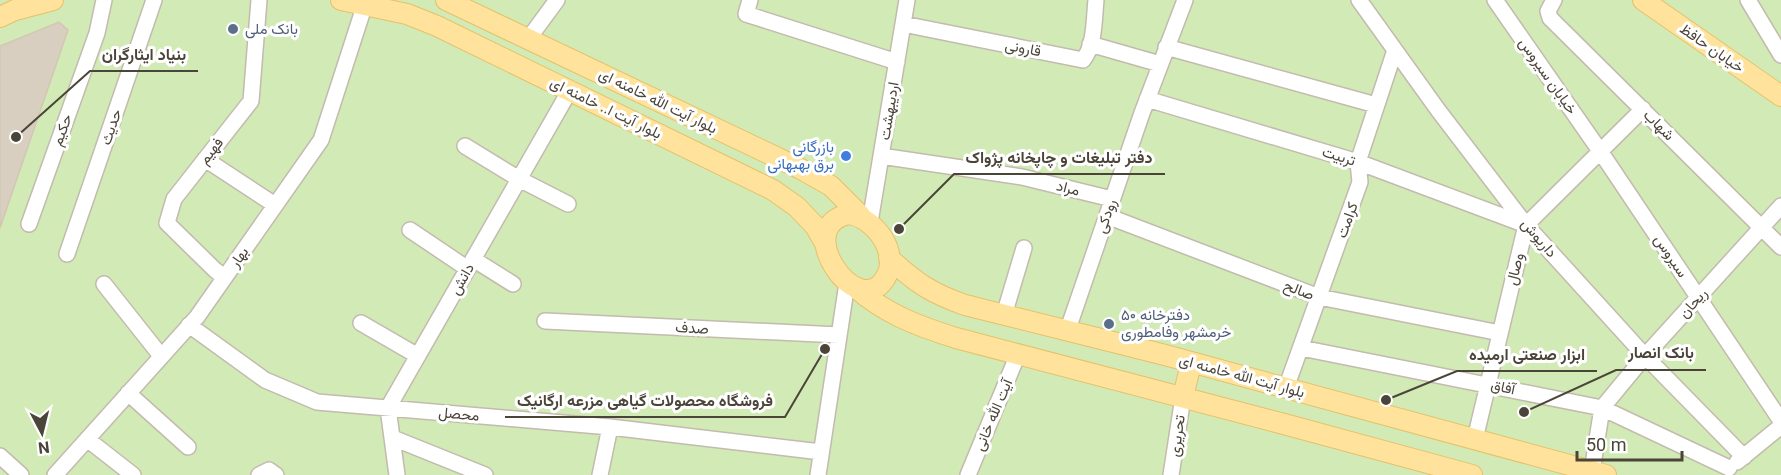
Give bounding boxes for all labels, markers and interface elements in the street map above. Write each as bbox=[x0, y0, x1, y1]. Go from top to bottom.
street label: خیابان حافظ bbox=[1677, 19, 1747, 77]
place label: بانک ملی bbox=[245, 20, 298, 39]
marker: بانک ملی bbox=[226, 22, 240, 36]
street label: خیابان سیروس bbox=[1514, 34, 1581, 118]
street label: قارونی bbox=[1003, 36, 1043, 61]
callout: بنیاد ایثارگران bbox=[90, 37, 198, 71]
text: بنیاد ایثارگران bbox=[102, 45, 186, 65]
street label: بلوار آیت الله خامنه ای bbox=[596, 65, 720, 138]
street label: بلوار آیت ا.. خامنه ای bbox=[547, 73, 665, 144]
street label: اردیبهشت bbox=[876, 81, 902, 141]
street label: شهاب bbox=[1640, 106, 1678, 144]
street label: حدیث bbox=[97, 107, 125, 147]
street label: حکیم bbox=[48, 112, 77, 149]
street label: فهیم bbox=[195, 134, 228, 169]
place label: بازرگانی برق بهبهانی bbox=[768, 138, 834, 174]
callout: دفتر تبلیغات و چاپخانه پژواک bbox=[954, 140, 1165, 174]
street label: تربیت bbox=[1320, 142, 1358, 170]
text: دفتر تبلیغات و چاپخانه پژواک bbox=[966, 148, 1152, 169]
marker: بازرگانی برق بهبهانی bbox=[839, 149, 853, 163]
street label: مراد bbox=[1054, 176, 1082, 200]
street label: رودکی bbox=[1092, 197, 1121, 236]
street label: کرامت bbox=[1332, 199, 1362, 240]
street label: داریوش bbox=[1516, 215, 1561, 262]
street label: سیروس bbox=[1649, 231, 1692, 282]
street label: بهار bbox=[225, 243, 252, 272]
street label: وصال bbox=[1502, 251, 1528, 287]
street label: دانش bbox=[446, 260, 479, 299]
street label: صالح bbox=[1281, 276, 1317, 306]
street label: ریحان bbox=[1675, 284, 1711, 322]
place label: دفترخانه ۵۰ خرمشهر وفامطوری bbox=[1121, 306, 1231, 342]
marker: دفترخانه ۵۰ خرمشهر وفامطوری bbox=[1102, 317, 1116, 331]
street label: صدف bbox=[675, 318, 709, 338]
callout: بانک انصار bbox=[1616, 336, 1706, 370]
callout: ابزار صنعتی ارمیده bbox=[1457, 337, 1597, 371]
text: بانک انصار bbox=[1627, 343, 1694, 363]
text: ابزار صنعتی ارمیده bbox=[1469, 345, 1585, 365]
street label: بلوار آیت الله خامنه ای bbox=[1177, 351, 1307, 402]
street label: آیت الله خانی bbox=[970, 375, 1018, 454]
street label: آفاق bbox=[1489, 376, 1518, 399]
callout: فروشگاه محصولات گیاهی مزرعه ارگانیک bbox=[505, 383, 785, 417]
text: فروشگاه محصولات گیاهی مزرعه ارگانیک bbox=[517, 391, 773, 411]
north arrow bbox=[12, 403, 72, 463]
street label: محصل bbox=[438, 403, 480, 425]
street label: تحریری bbox=[1165, 413, 1190, 458]
scale bar bbox=[1577, 424, 1682, 462]
text: 50 m bbox=[1586, 434, 1626, 455]
text: N bbox=[37, 437, 51, 458]

